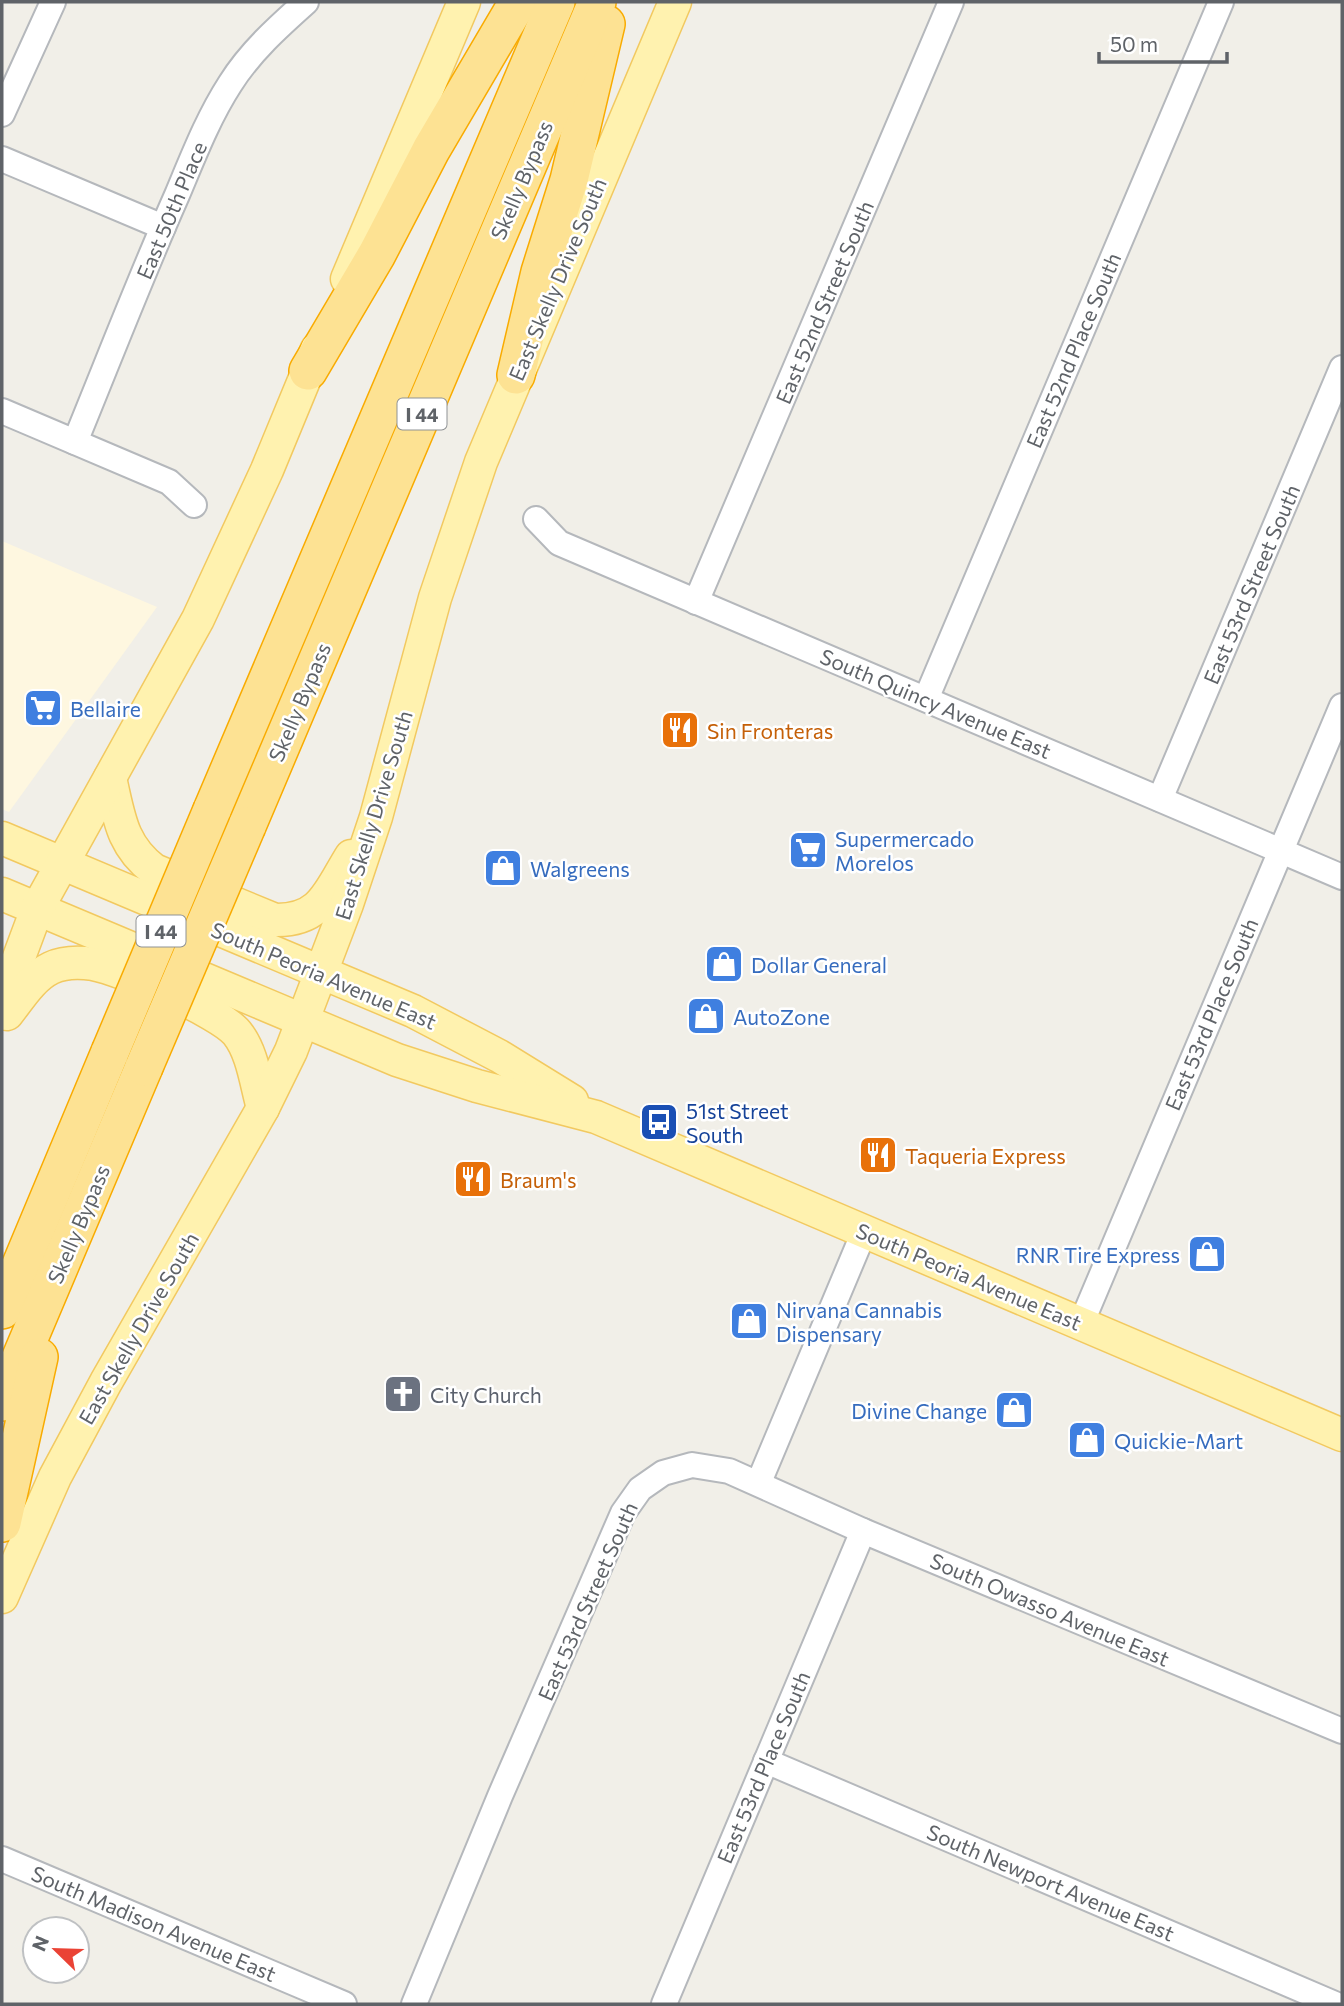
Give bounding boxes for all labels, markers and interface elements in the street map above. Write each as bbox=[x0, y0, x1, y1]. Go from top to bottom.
scale bar bbox=[1099, 21, 1227, 65]
text: 50 m bbox=[1110, 31, 1158, 56]
street label: Skelly Bypass bbox=[485, 117, 557, 243]
street label: East 50th Place bbox=[131, 137, 211, 283]
street label: East Skelly Drive South bbox=[503, 174, 611, 384]
street label: East 52nd Street South bbox=[770, 197, 878, 407]
street label: East 52nd Place South bbox=[1021, 249, 1125, 451]
road number: I 44 bbox=[398, 398, 446, 430]
street label: East 53rd Street South bbox=[1198, 480, 1304, 688]
street label: Skelly Bypass bbox=[263, 639, 335, 765]
street label: South Quincy Avenue East bbox=[817, 643, 1055, 763]
supermarket icon: Bellaire bbox=[22, 687, 64, 729]
place label: Bellaire bbox=[70, 696, 141, 721]
street label: East Skelly Drive South bbox=[329, 707, 417, 923]
restaurant icon: Sin Fronteras bbox=[659, 709, 701, 751]
place label: Sin Fronteras bbox=[707, 718, 833, 743]
place label: Supermercado Morelos bbox=[835, 826, 974, 875]
supermarket icon: Supermercado Morelos bbox=[787, 829, 829, 871]
shop icon: Walgreens bbox=[482, 847, 524, 889]
place label: Walgreens bbox=[530, 856, 630, 881]
street label: East 53rd Place South bbox=[1159, 914, 1263, 1114]
road number: I 44 bbox=[136, 916, 186, 946]
street label: South Peoria Avenue East bbox=[208, 916, 440, 1034]
shop icon: Dollar General bbox=[703, 943, 745, 985]
place label: Dollar General bbox=[751, 952, 887, 977]
shop icon: AutoZone bbox=[685, 995, 727, 1037]
place label: AutoZone bbox=[733, 1004, 830, 1029]
place label: 51st Street South bbox=[686, 1098, 789, 1147]
bus stop icon: 51st Street South bbox=[638, 1101, 680, 1143]
restaurant icon: Taqueria Express bbox=[857, 1134, 899, 1176]
place label: Taqueria Express bbox=[905, 1143, 1066, 1168]
restaurant icon: Braum's bbox=[452, 1158, 494, 1200]
street label: Skelly Bypass bbox=[42, 1161, 114, 1287]
place label: Braum's bbox=[500, 1167, 577, 1192]
street label: South Peoria Avenue East bbox=[853, 1217, 1085, 1335]
street label: East Skelly Drive South bbox=[73, 1228, 203, 1428]
shop icon: RNR Tire Express bbox=[1186, 1233, 1228, 1275]
place label: RNR Tire Express bbox=[1016, 1242, 1180, 1267]
place label: Nirvana Cannabis Dispensary bbox=[776, 1297, 942, 1346]
shop icon: Nirvana Cannabis Dispensary bbox=[728, 1300, 770, 1342]
church icon: City Church bbox=[382, 1373, 424, 1415]
place label: City Church bbox=[430, 1382, 542, 1407]
shop icon: Divine Change bbox=[993, 1389, 1035, 1431]
place label: Divine Change bbox=[851, 1398, 987, 1423]
shop icon: Quickie-Mart bbox=[1066, 1419, 1108, 1461]
place label: Quickie-Mart bbox=[1114, 1428, 1243, 1453]
street label: East 53rd Street South bbox=[532, 1498, 642, 1704]
street label: South Owasso Avenue East bbox=[927, 1547, 1173, 1671]
street label: East 53rd Place South bbox=[711, 1667, 815, 1867]
street label: South Newport Avenue East bbox=[924, 1818, 1178, 1946]
street label: South Madison Avenue East bbox=[28, 1860, 280, 1986]
north arrow bbox=[21, 1915, 91, 1985]
text: N bbox=[27, 1932, 53, 1954]

